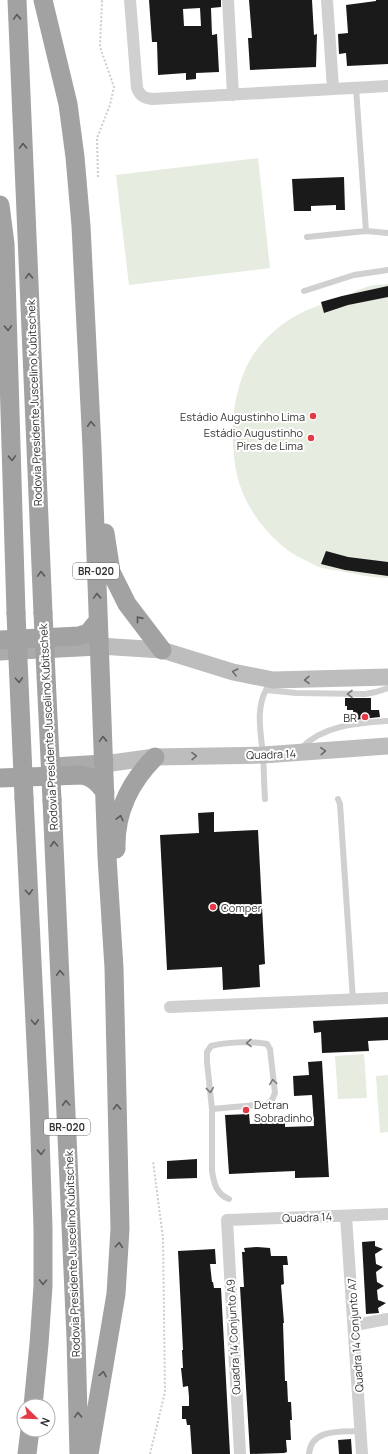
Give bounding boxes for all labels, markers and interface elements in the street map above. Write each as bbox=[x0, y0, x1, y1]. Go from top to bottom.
one-way arrow bbox=[13, 14, 22, 20]
one-way arrow bbox=[19, 143, 27, 149]
one-way arrow bbox=[24, 273, 33, 279]
street label: Rodovia Presidente Juscelino Kubitschek bbox=[23, 299, 45, 507]
one-way arrow bbox=[3, 325, 12, 331]
place label: Estádio Augustinho Lima bbox=[180, 409, 305, 424]
marker: Estádio Augustinho Lima bbox=[308, 411, 318, 421]
one-way arrow bbox=[86, 421, 95, 427]
place label: Estádio Augustinho Pires de Lima bbox=[204, 425, 303, 453]
marker: Estádio Augustinho Pires de Lima bbox=[306, 433, 316, 443]
one-way arrow bbox=[7, 455, 16, 461]
road number: BR-020 bbox=[73, 563, 119, 579]
one-way arrow bbox=[37, 571, 45, 577]
one-way arrow bbox=[93, 593, 102, 599]
one-way arrow bbox=[136, 616, 143, 623]
street label: Rodovia Presidente Juscelino Kubitschek bbox=[35, 623, 61, 831]
one-way arrow bbox=[232, 669, 238, 677]
one-way arrow bbox=[304, 675, 310, 684]
one-way arrow bbox=[15, 677, 24, 683]
one-way arrow bbox=[347, 690, 353, 698]
place label: BR bbox=[343, 710, 357, 725]
marker: BR bbox=[360, 712, 370, 722]
one-way arrow bbox=[98, 736, 107, 742]
street label: Quadra 14 bbox=[246, 746, 296, 762]
one-way arrow bbox=[320, 747, 326, 756]
one-way arrow bbox=[191, 752, 197, 760]
one-way arrow bbox=[116, 815, 124, 821]
one-way arrow bbox=[50, 841, 58, 847]
one-way arrow bbox=[25, 889, 33, 895]
place label: Comper bbox=[221, 900, 262, 915]
marker: Comper bbox=[208, 902, 218, 912]
one-way arrow bbox=[56, 970, 64, 976]
one-way arrow bbox=[31, 1019, 40, 1025]
one-way arrow bbox=[246, 1039, 252, 1048]
one-way arrow bbox=[269, 1079, 278, 1085]
one-way arrow bbox=[205, 1087, 214, 1093]
place label: Detran Sobradinho bbox=[254, 1097, 313, 1125]
one-way arrow bbox=[61, 1100, 70, 1106]
one-way arrow bbox=[113, 1104, 122, 1110]
marker: Detran Sobradinho bbox=[241, 1105, 251, 1115]
road number: BR-020 bbox=[44, 1119, 90, 1135]
one-way arrow bbox=[36, 1149, 45, 1155]
street label: Rodovia Presidente Juscelino Kubitschek bbox=[61, 1150, 83, 1358]
street label: Quadra 14 bbox=[282, 1209, 332, 1225]
one-way arrow bbox=[115, 1242, 124, 1248]
street label: Quadra 14 Conjunto A7 bbox=[344, 1277, 366, 1393]
one-way arrow bbox=[39, 1279, 47, 1285]
street label: Quadra 14 Conjunto A9 bbox=[222, 1279, 244, 1395]
one-way arrow bbox=[98, 1371, 106, 1377]
north arrow bbox=[16, 1398, 56, 1438]
one-way arrow bbox=[74, 1412, 82, 1418]
text: N bbox=[37, 1416, 54, 1429]

